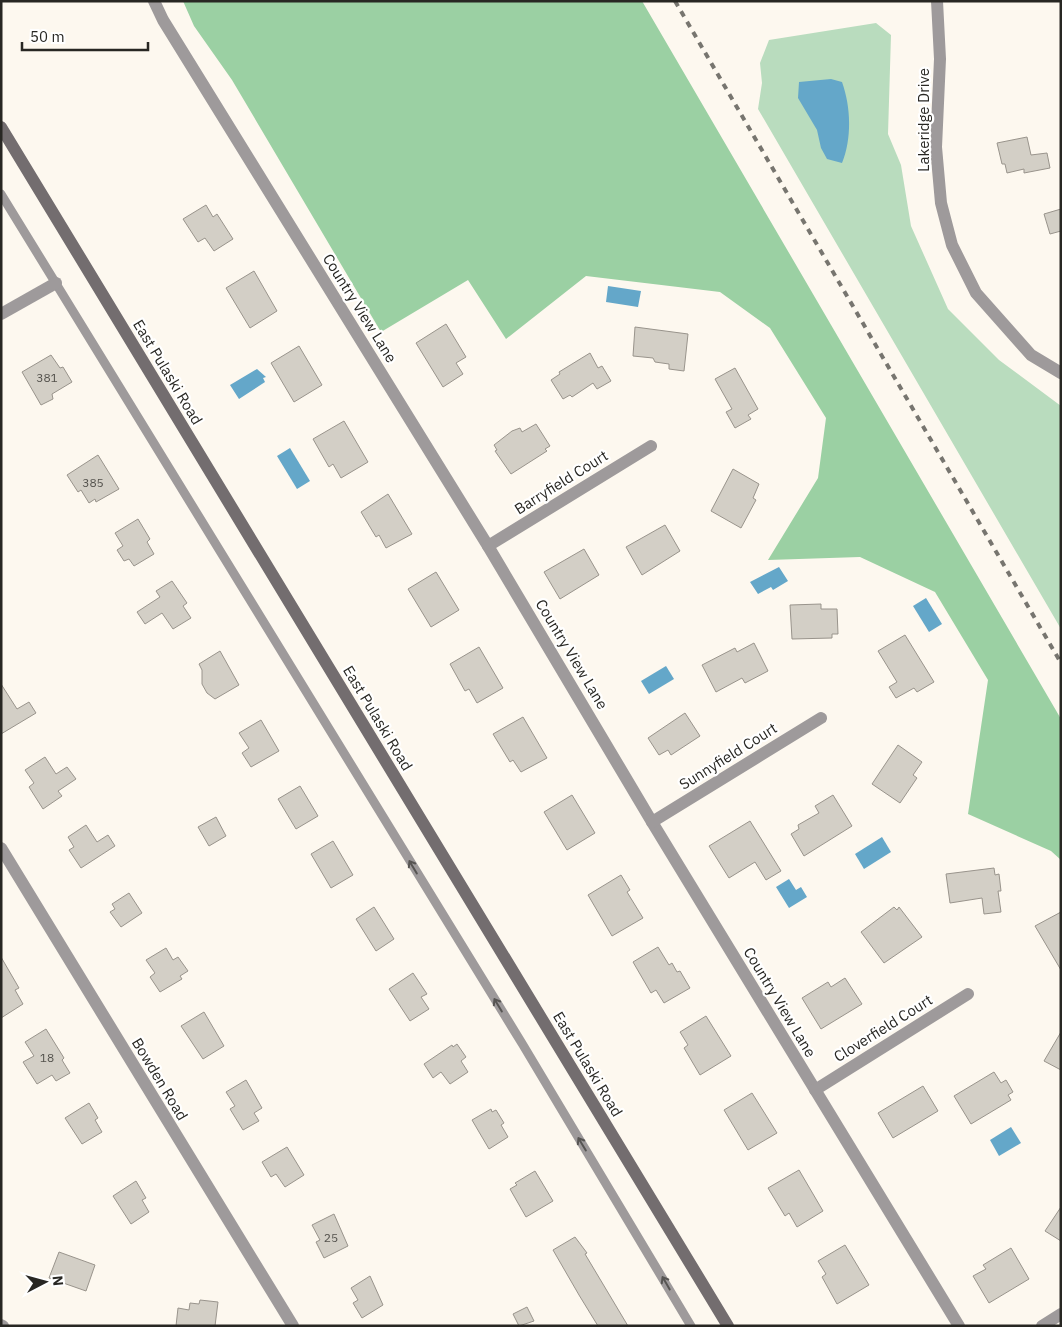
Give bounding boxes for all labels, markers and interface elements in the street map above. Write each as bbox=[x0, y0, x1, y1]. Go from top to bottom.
scale bar bbox=[22, 20, 149, 52]
text: 50 m bbox=[30, 27, 65, 46]
street label: Lakeridge Drive bbox=[914, 68, 933, 172]
street label: Country View Lane bbox=[319, 250, 401, 366]
street label: East Pulaski Road bbox=[129, 316, 207, 428]
house number: 381 bbox=[36, 370, 58, 385]
street label: Barryfield Court bbox=[511, 446, 611, 518]
house number: 385 bbox=[82, 475, 104, 490]
street label: Country View Lane bbox=[532, 596, 612, 712]
street label: East Pulaski Road bbox=[339, 662, 417, 774]
street label: Sunnyfield Court bbox=[676, 718, 780, 794]
one-way arrow bbox=[408, 860, 418, 874]
street label: Country View Lane bbox=[740, 944, 820, 1060]
street label: Cloverfield Court bbox=[830, 990, 936, 1066]
one-way arrow bbox=[493, 999, 503, 1013]
street label: East Pulaski Road bbox=[549, 1008, 627, 1120]
street label: Bowden Road bbox=[128, 1034, 192, 1124]
house number: 18 bbox=[40, 1050, 54, 1065]
one-way arrow bbox=[577, 1138, 587, 1152]
house number: 25 bbox=[324, 1230, 338, 1245]
north arrow bbox=[20, 1257, 70, 1307]
text: N bbox=[48, 1275, 67, 1287]
one-way arrow bbox=[661, 1277, 671, 1291]

